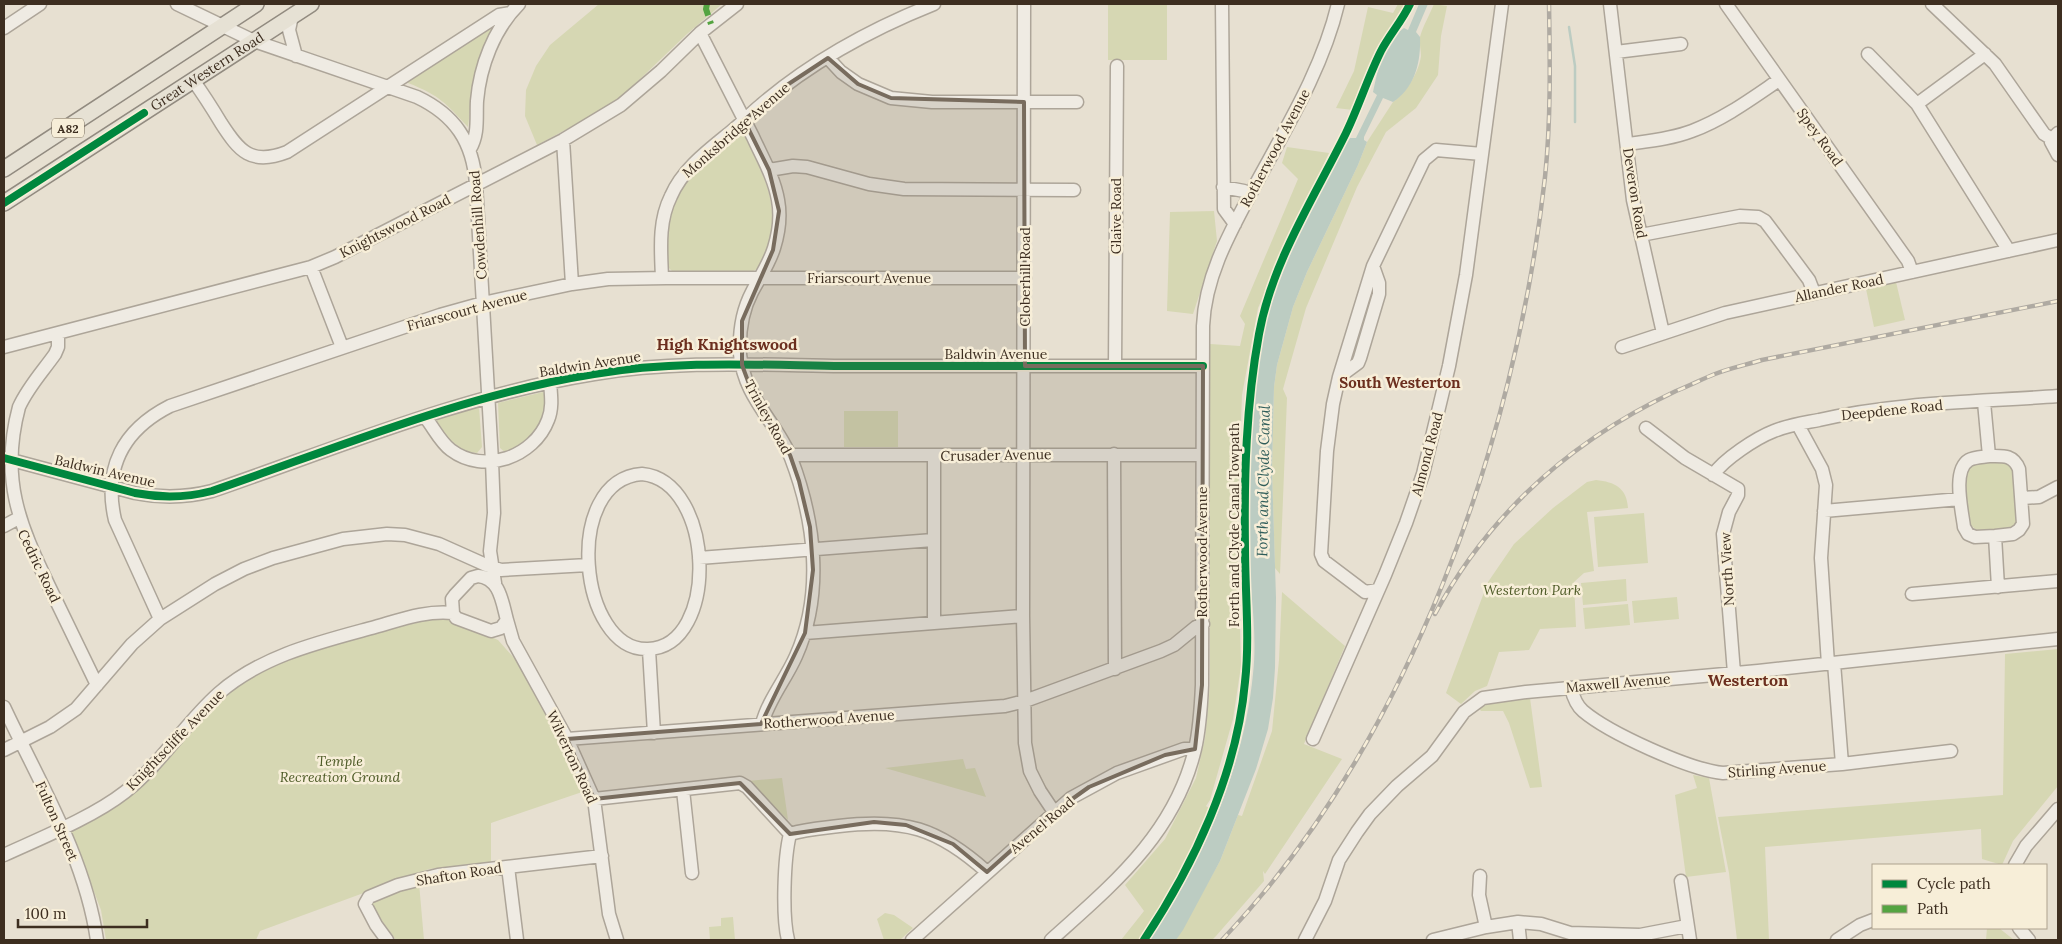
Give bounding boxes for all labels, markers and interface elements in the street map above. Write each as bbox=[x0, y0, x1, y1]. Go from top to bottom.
street label: Great Western Road bbox=[147, 28, 267, 115]
street label: Monksbridge Avenue bbox=[679, 78, 794, 182]
street label: Rotherwood Avenue bbox=[1236, 85, 1314, 210]
street label: Spey Road bbox=[1793, 104, 1847, 170]
road number: A82 bbox=[52, 119, 84, 138]
street label: Deveron Road bbox=[1619, 146, 1651, 240]
street label: Cowdenhill Road bbox=[465, 170, 491, 280]
street label: Glaive Road bbox=[1107, 178, 1125, 254]
street label: Knightswood Road bbox=[336, 190, 454, 262]
street label: Cloberhill Road bbox=[1016, 227, 1034, 327]
street label: Friarscourt Avenue bbox=[807, 269, 931, 287]
street label: Allander Road bbox=[1792, 270, 1885, 306]
street label: Friarscourt Avenue bbox=[405, 285, 530, 335]
district label: High Knightswood bbox=[656, 334, 798, 354]
street label: Baldwin Avenue bbox=[945, 345, 1048, 363]
street label: Baldwin Avenue bbox=[538, 347, 643, 381]
district label: South Westerton bbox=[1339, 373, 1461, 392]
street label: Trinley Road bbox=[740, 377, 796, 457]
street label: Deepdene Road bbox=[1840, 396, 1944, 424]
water label: Forth and Clyde Canal bbox=[1252, 404, 1274, 557]
street label: Almond Road bbox=[1407, 410, 1447, 499]
street label: Forth and Clyde Canal Towpath bbox=[1225, 423, 1243, 627]
street label: Crusader Avenue bbox=[940, 445, 1052, 465]
street label: Baldwin Avenue bbox=[53, 451, 158, 491]
street label: Rotherwood Avenue bbox=[1193, 486, 1211, 618]
street label: Cedric Road bbox=[14, 526, 64, 606]
street label: North View bbox=[1716, 531, 1738, 606]
park label: Westerton Park bbox=[1483, 581, 1581, 599]
street label: Maxwell Avenue bbox=[1565, 669, 1671, 697]
district label: Westerton bbox=[1708, 670, 1788, 690]
street label: Knightscliffe Avenue bbox=[122, 685, 228, 794]
street label: Rotherwood Avenue bbox=[763, 705, 896, 733]
street label: Wilverton Road bbox=[543, 708, 601, 806]
park label: Temple Recreation Ground bbox=[280, 752, 400, 786]
street label: Stirling Avenue bbox=[1727, 757, 1827, 781]
street label: Fulton Street bbox=[31, 778, 83, 864]
street label: Avenel Road bbox=[1005, 793, 1078, 858]
street label: Shafton Road bbox=[415, 858, 503, 890]
legend bbox=[1872, 864, 2047, 929]
text: Cycle path bbox=[1917, 874, 1991, 893]
scale bar bbox=[18, 896, 146, 928]
text: Path bbox=[1917, 899, 1948, 918]
text: 100 m bbox=[25, 904, 66, 923]

